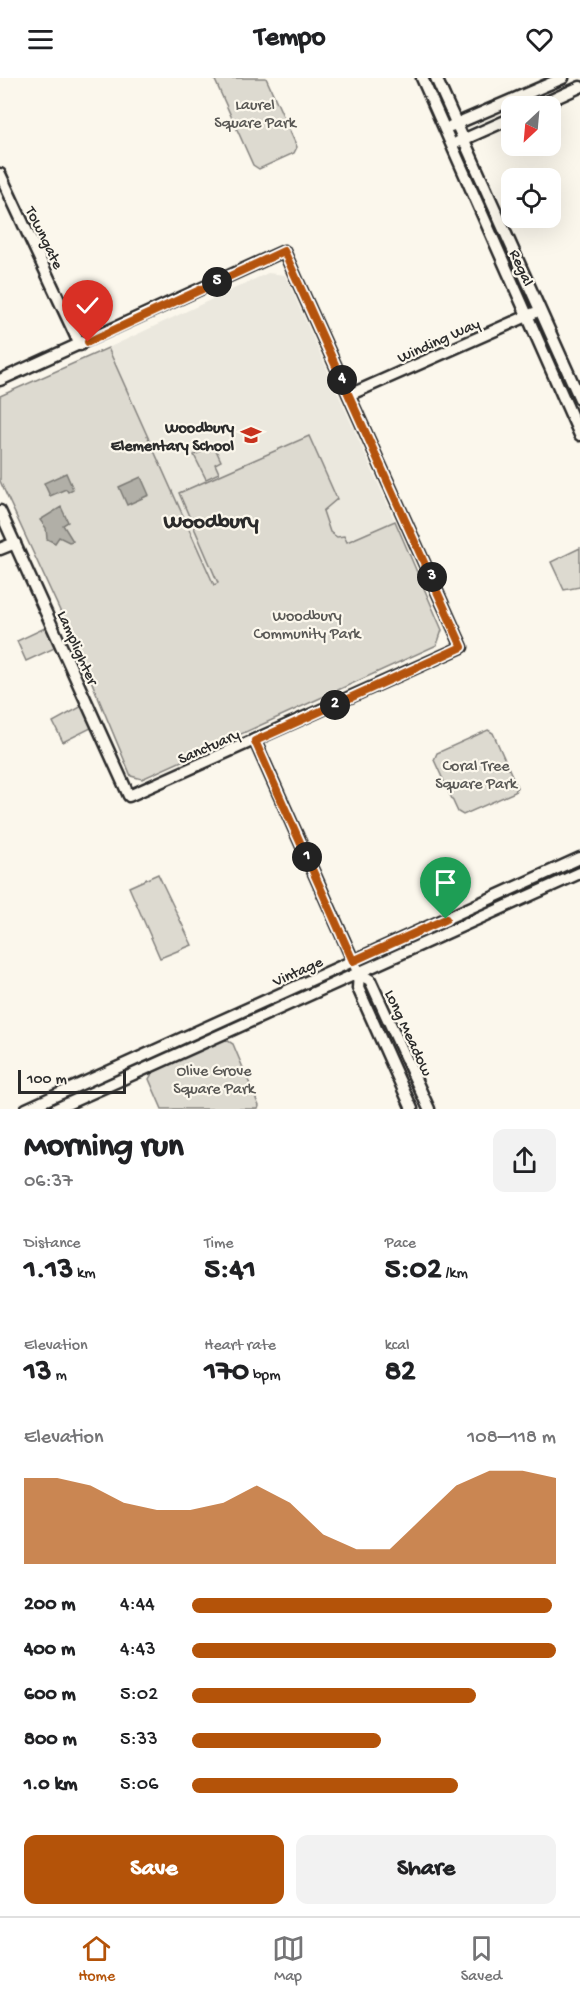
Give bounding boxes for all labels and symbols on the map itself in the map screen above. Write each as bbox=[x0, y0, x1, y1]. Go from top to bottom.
north arrow bbox=[501, 96, 561, 156]
park label: Laurel Square Park bbox=[214, 97, 298, 134]
street label: Towngate bbox=[19, 203, 66, 274]
street label: Regal bbox=[503, 247, 536, 290]
pin: 5 bbox=[202, 267, 232, 297]
pin bbox=[62, 280, 113, 342]
street label: Winding Way bbox=[395, 315, 484, 369]
pin: 4 bbox=[327, 365, 357, 395]
place label: Woodbury Elementary School bbox=[111, 420, 234, 457]
school or university icon: Woodbury Elementary School bbox=[239, 423, 263, 447]
district label: Woodbury bbox=[163, 510, 259, 536]
pin: 3 bbox=[417, 562, 447, 592]
street label: Lamplighter bbox=[51, 608, 101, 690]
park label: Woodbury Community Park bbox=[254, 608, 362, 645]
pin: 2 bbox=[320, 690, 350, 720]
street label: Sanctuary bbox=[175, 726, 243, 770]
park label: Coral Tree Square Park bbox=[435, 758, 519, 795]
pin: 1 bbox=[292, 842, 322, 872]
pin bbox=[420, 857, 471, 919]
street label: Vintage bbox=[270, 953, 327, 993]
street label: Long Meadow bbox=[379, 987, 435, 1080]
park label: Olive Grove Square Park bbox=[173, 1063, 257, 1100]
scale bar bbox=[18, 1067, 126, 1094]

